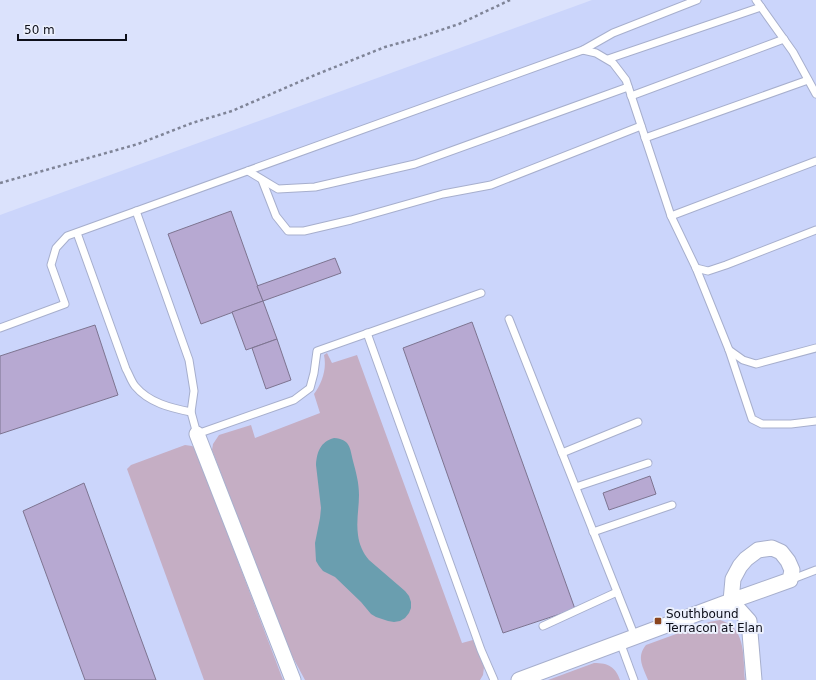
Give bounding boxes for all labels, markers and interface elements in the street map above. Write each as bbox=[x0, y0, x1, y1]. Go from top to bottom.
scale bar bbox=[18, 16, 126, 42]
text: 50 m bbox=[24, 23, 55, 37]
place label: Southbound Terracon at Elan bbox=[665, 607, 763, 635]
marker: Southbound Terracon at Elan bbox=[653, 616, 663, 626]

